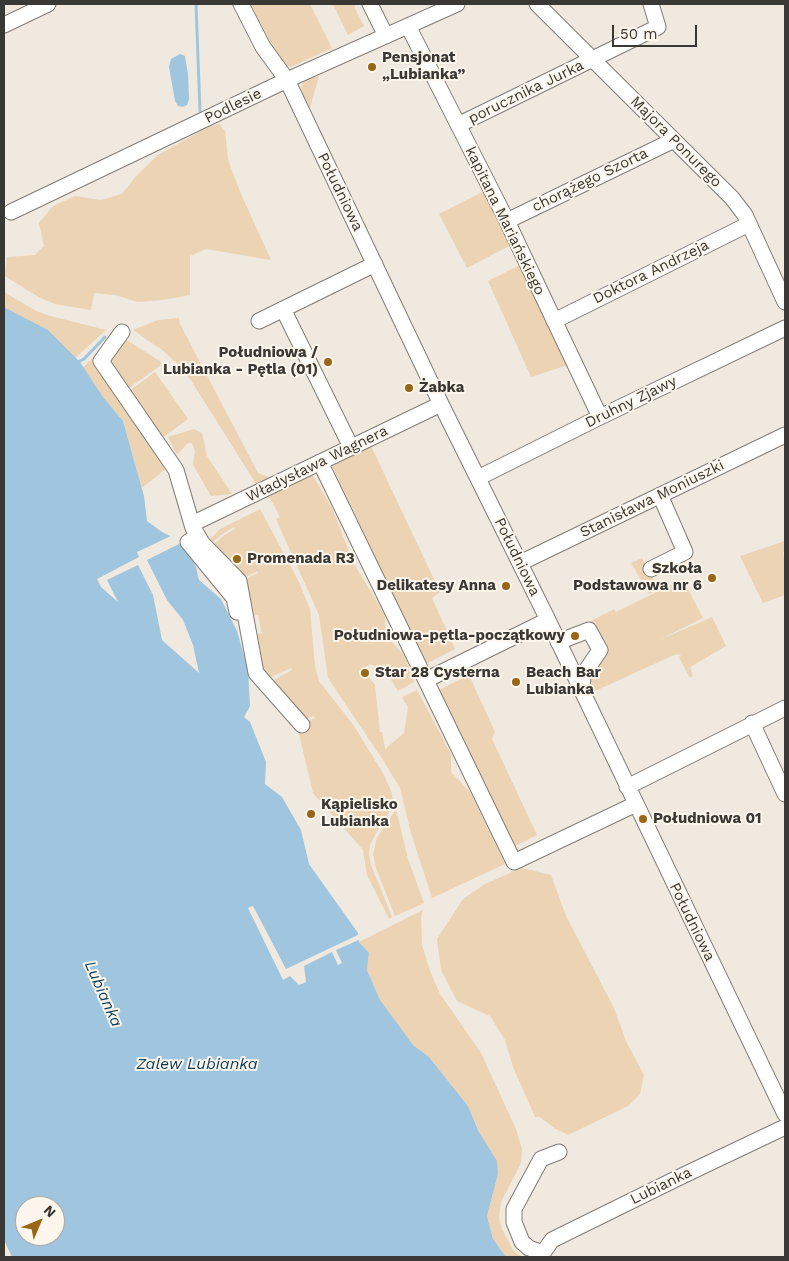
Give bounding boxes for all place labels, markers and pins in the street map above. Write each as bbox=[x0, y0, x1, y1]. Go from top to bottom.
place label: Pensjonat „Lubianka” bbox=[382, 49, 465, 84]
marker: Pensjonat „Lubianka” bbox=[366, 61, 378, 73]
place label: Południowa / Lubianka - Pętla (01) bbox=[163, 344, 318, 379]
marker: Południowa / Lubianka - Pętla (01) bbox=[322, 356, 334, 368]
place label: Żabka bbox=[419, 379, 465, 397]
marker: Żabka bbox=[403, 382, 415, 394]
place label: Promenada R3 bbox=[247, 550, 355, 568]
marker: Promenada R3 bbox=[231, 553, 243, 565]
place label: Szkoła Podstawowa nr 6 bbox=[573, 560, 702, 595]
marker: Szkoła Podstawowa nr 6 bbox=[706, 572, 718, 584]
place label: Delikatesy Anna bbox=[376, 577, 496, 595]
marker: Delikatesy Anna bbox=[500, 580, 512, 592]
place label: Południowa-pętla-początkowy bbox=[334, 627, 565, 645]
marker: Południowa-pętla-początkowy bbox=[569, 630, 581, 642]
place label: Star 28 Cysterna bbox=[375, 664, 500, 682]
place label: Beach Bar Lubianka bbox=[526, 664, 601, 699]
marker: Star 28 Cysterna bbox=[359, 667, 371, 679]
marker: Beach Bar Lubianka bbox=[510, 676, 522, 688]
place label: Kąpielisko Lubianka bbox=[321, 796, 398, 831]
marker: Kąpielisko Lubianka bbox=[305, 808, 317, 820]
place label: Południowa 01 bbox=[653, 810, 762, 828]
marker: Południowa 01 bbox=[637, 813, 649, 825]

